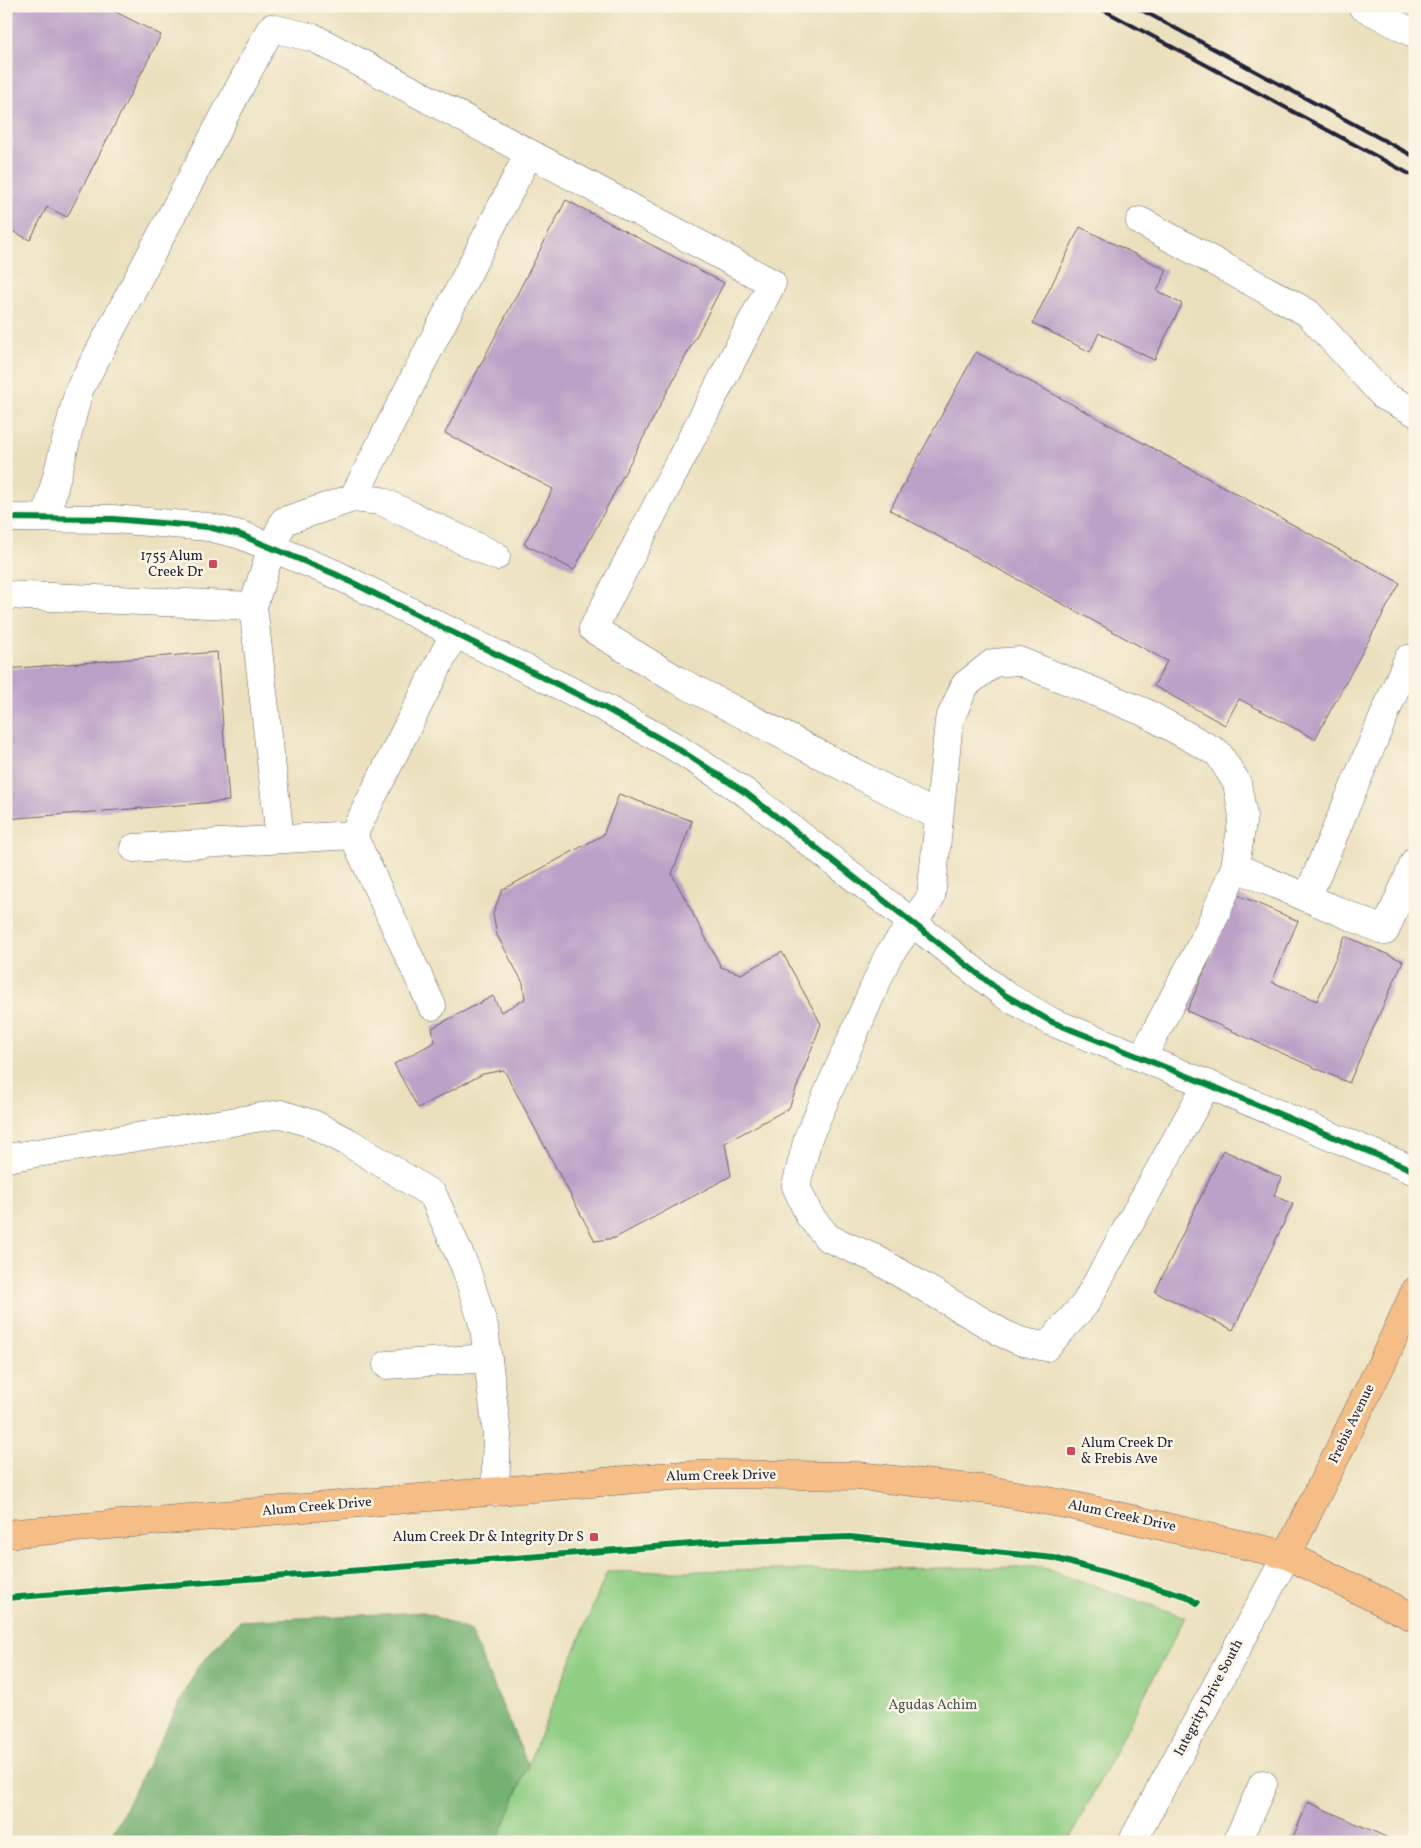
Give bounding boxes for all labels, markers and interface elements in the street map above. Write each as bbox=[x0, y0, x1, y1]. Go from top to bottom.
place label: 1755 Alum Creek Dr bbox=[140, 547, 203, 582]
marker: 1755 Alum Creek Dr bbox=[207, 558, 219, 570]
street label: Frebis Avenue bbox=[1325, 1381, 1380, 1467]
place label: Alum Creek Dr & Frebis Ave bbox=[1081, 1434, 1173, 1469]
marker: Alum Creek Dr & Frebis Ave bbox=[1065, 1445, 1077, 1457]
street label: Alum Creek Drive bbox=[666, 1466, 777, 1486]
street label: Alum Creek Drive bbox=[261, 1493, 373, 1521]
street label: Alum Creek Drive bbox=[1066, 1495, 1178, 1537]
place label: Alum Creek Dr & Integrity Dr S bbox=[393, 1528, 584, 1547]
marker: Alum Creek Dr & Integrity Dr S bbox=[588, 1531, 600, 1543]
street label: Integrity Drive South bbox=[1170, 1636, 1248, 1760]
park label: Agudas Achim bbox=[889, 1696, 978, 1715]

